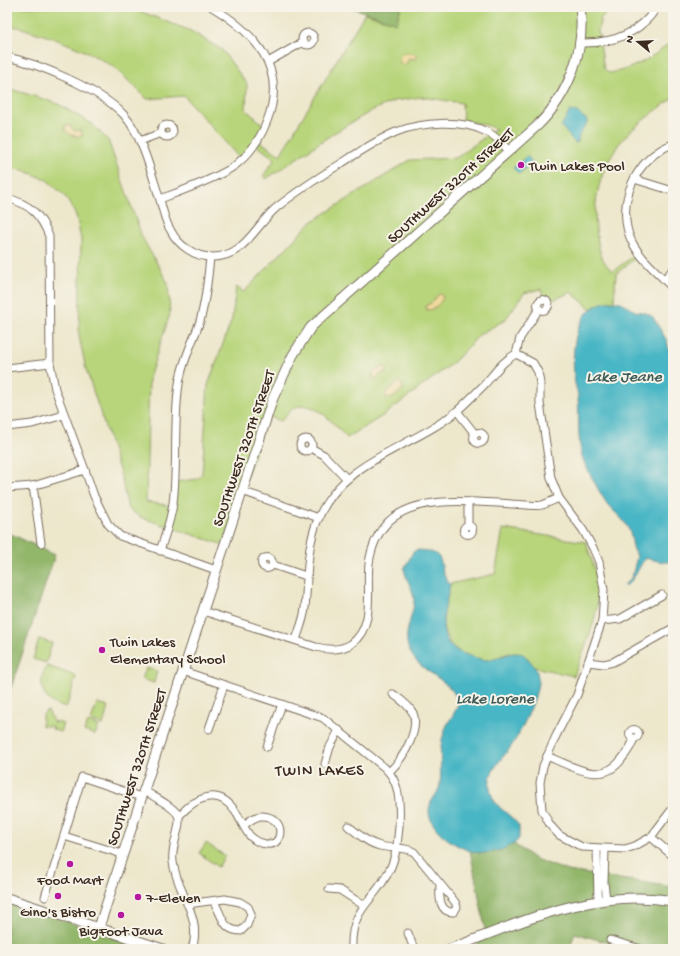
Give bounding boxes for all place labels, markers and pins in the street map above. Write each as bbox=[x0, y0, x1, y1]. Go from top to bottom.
place label: Twin Lakes Pool bbox=[528, 158, 625, 176]
marker: Twin Lakes Pool bbox=[516, 160, 526, 170]
place label: Twin Lakes Elementary School bbox=[109, 634, 226, 669]
marker: Twin Lakes Elementary School bbox=[97, 645, 107, 655]
marker: Food Mart bbox=[65, 859, 75, 869]
place label: Food Mart bbox=[36, 872, 105, 890]
place label: 7-Eleven bbox=[145, 890, 200, 908]
marker: Gino's Bistro bbox=[53, 891, 63, 901]
marker: 7-Eleven bbox=[133, 892, 143, 902]
place label: Gino's Bistro bbox=[20, 904, 96, 922]
marker: BigFoot Java bbox=[116, 910, 126, 920]
place label: BigFoot Java bbox=[78, 923, 163, 941]

